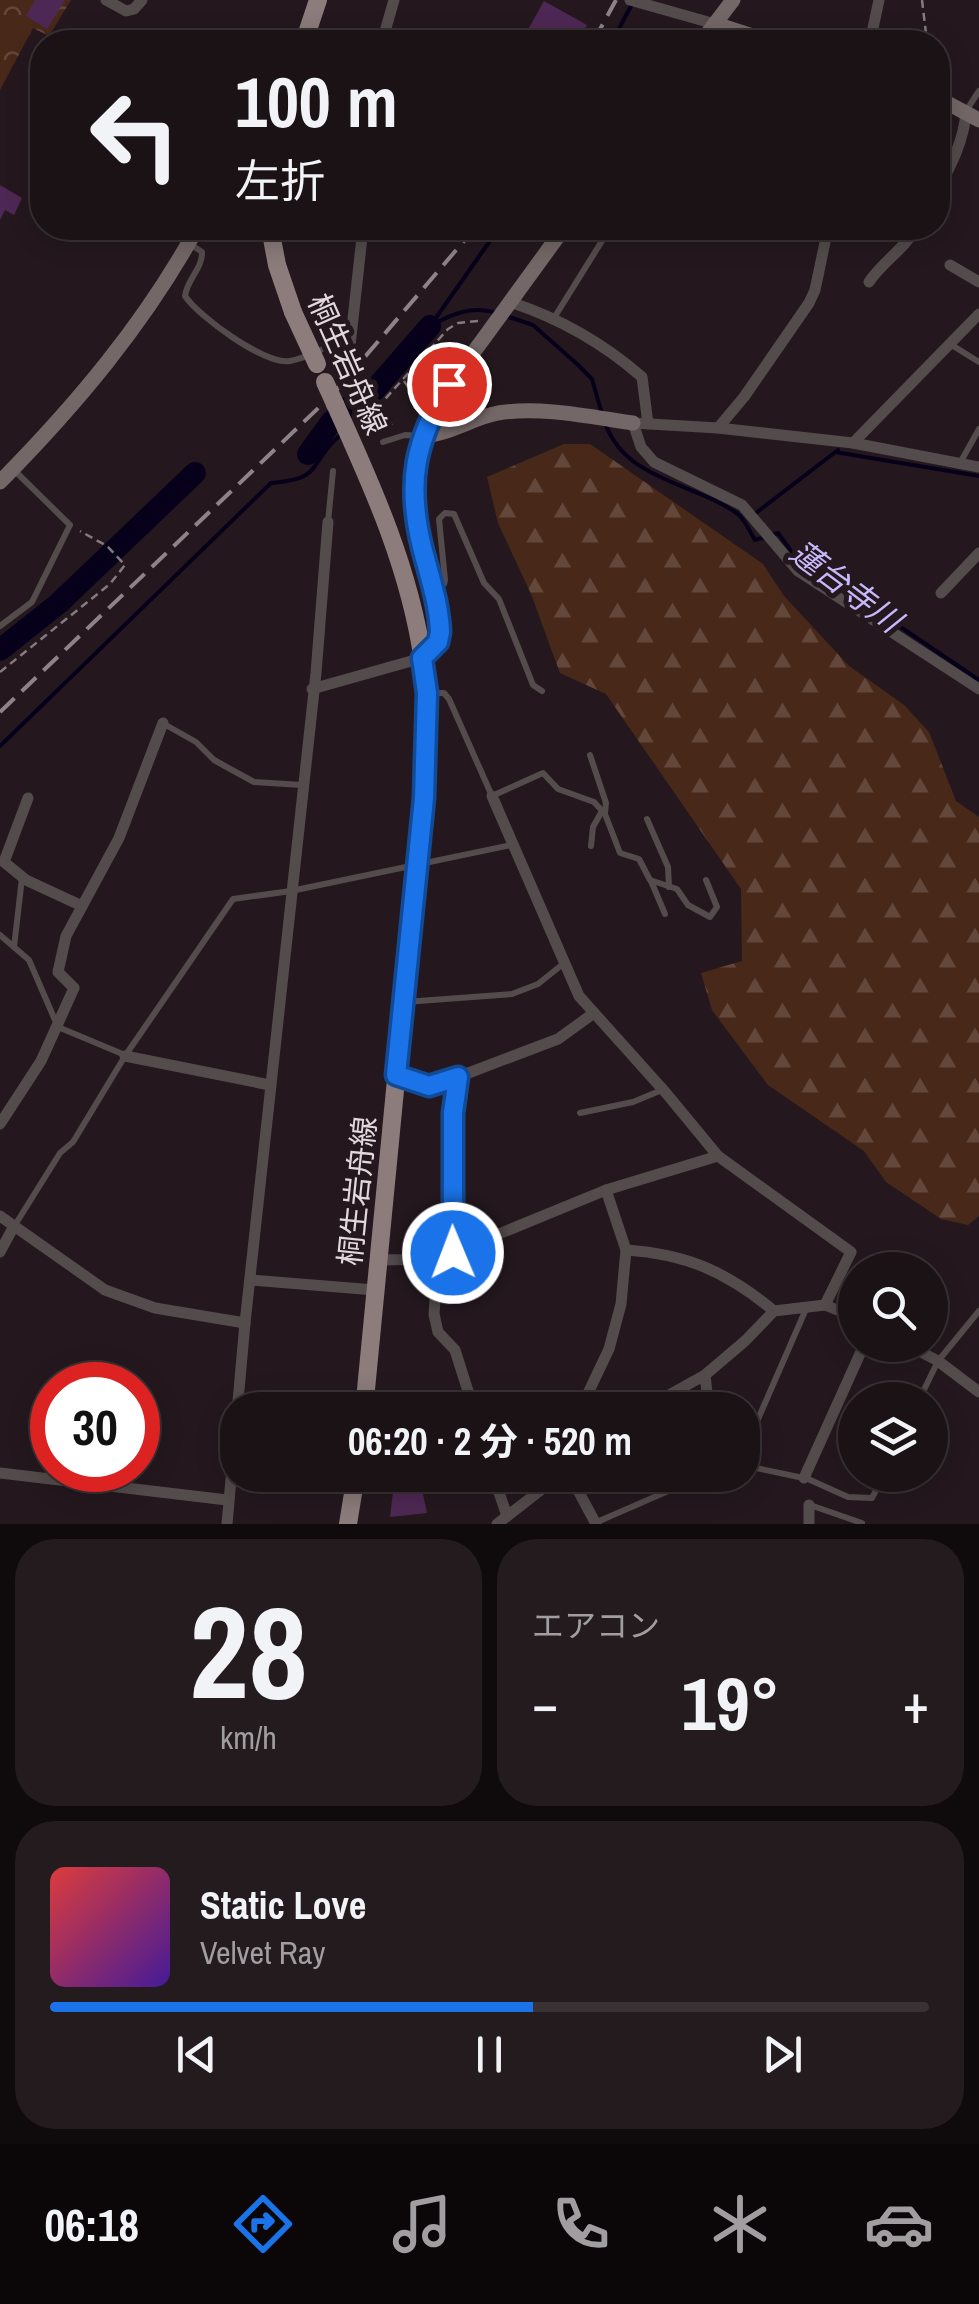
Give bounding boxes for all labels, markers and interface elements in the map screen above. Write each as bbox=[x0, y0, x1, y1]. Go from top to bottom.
text: 100 m bbox=[235, 55, 398, 149]
icon: left bbox=[70, 70, 200, 200]
text: 左折 bbox=[235, 150, 325, 211]
street label: 桐生岩舟線 bbox=[299, 287, 397, 441]
pin bbox=[407, 342, 492, 427]
icon: arrive bbox=[422, 357, 477, 412]
water label: 蓮台寺川 bbox=[782, 530, 912, 643]
street label: 桐生岩舟線 bbox=[329, 1114, 385, 1268]
position arrow bbox=[401, 1201, 505, 1305]
map controls bbox=[838, 1252, 948, 1492]
button: search bbox=[838, 1252, 948, 1362]
speed limit sign: 30 bbox=[30, 1362, 160, 1492]
button: layers bbox=[838, 1382, 948, 1492]
text: 06:20 · 2 分 · 520 m bbox=[348, 1416, 632, 1467]
text: 28 bbox=[189, 1563, 308, 1739]
text: エアコン bbox=[532, 1604, 660, 1647]
text: 19° bbox=[681, 1652, 780, 1753]
text: − bbox=[532, 1666, 558, 1740]
text: + bbox=[903, 1666, 929, 1740]
text: km/h bbox=[220, 1716, 277, 1759]
text: Static Love bbox=[200, 1880, 366, 1931]
text: Velvet Ray bbox=[200, 1931, 325, 1974]
icon: previous bbox=[169, 2027, 224, 2082]
icon: pause bbox=[462, 2027, 517, 2082]
icon: next bbox=[755, 2027, 810, 2082]
icon: directions bbox=[228, 2189, 298, 2259]
icon: music bbox=[387, 2189, 457, 2259]
icon: phone bbox=[546, 2189, 616, 2259]
icon: climate bbox=[705, 2189, 775, 2259]
icon: car bbox=[864, 2189, 934, 2259]
text: 06:18 bbox=[45, 2194, 139, 2255]

